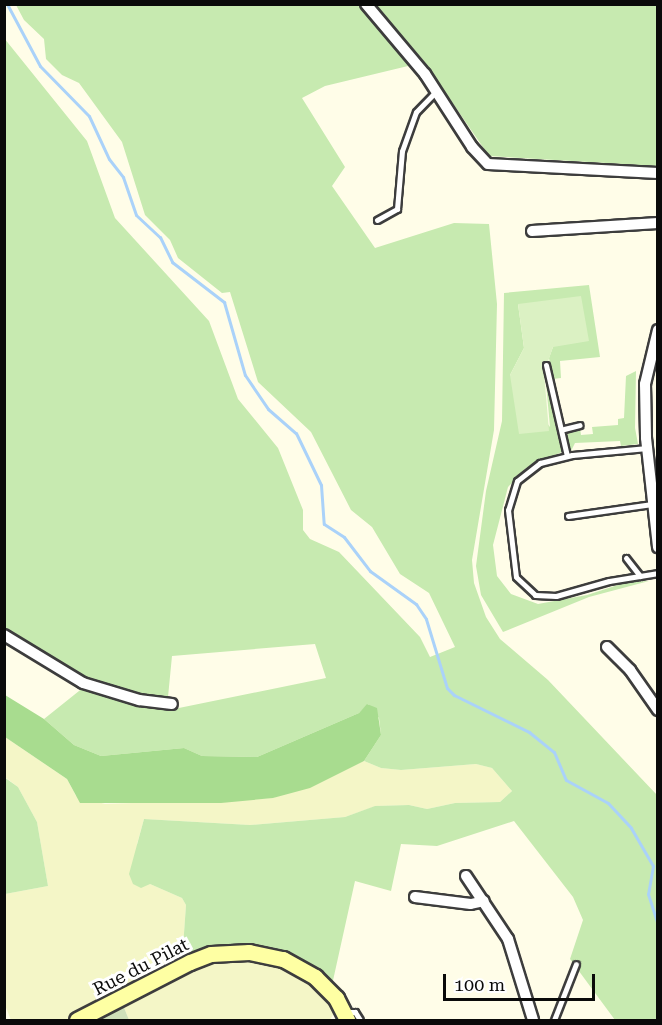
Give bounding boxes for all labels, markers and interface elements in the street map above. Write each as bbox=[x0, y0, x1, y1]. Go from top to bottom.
street label: Rue du Pilat bbox=[90, 934, 192, 1000]
scale bar bbox=[446, 962, 598, 1000]
text: 100 m bbox=[454, 974, 505, 995]

